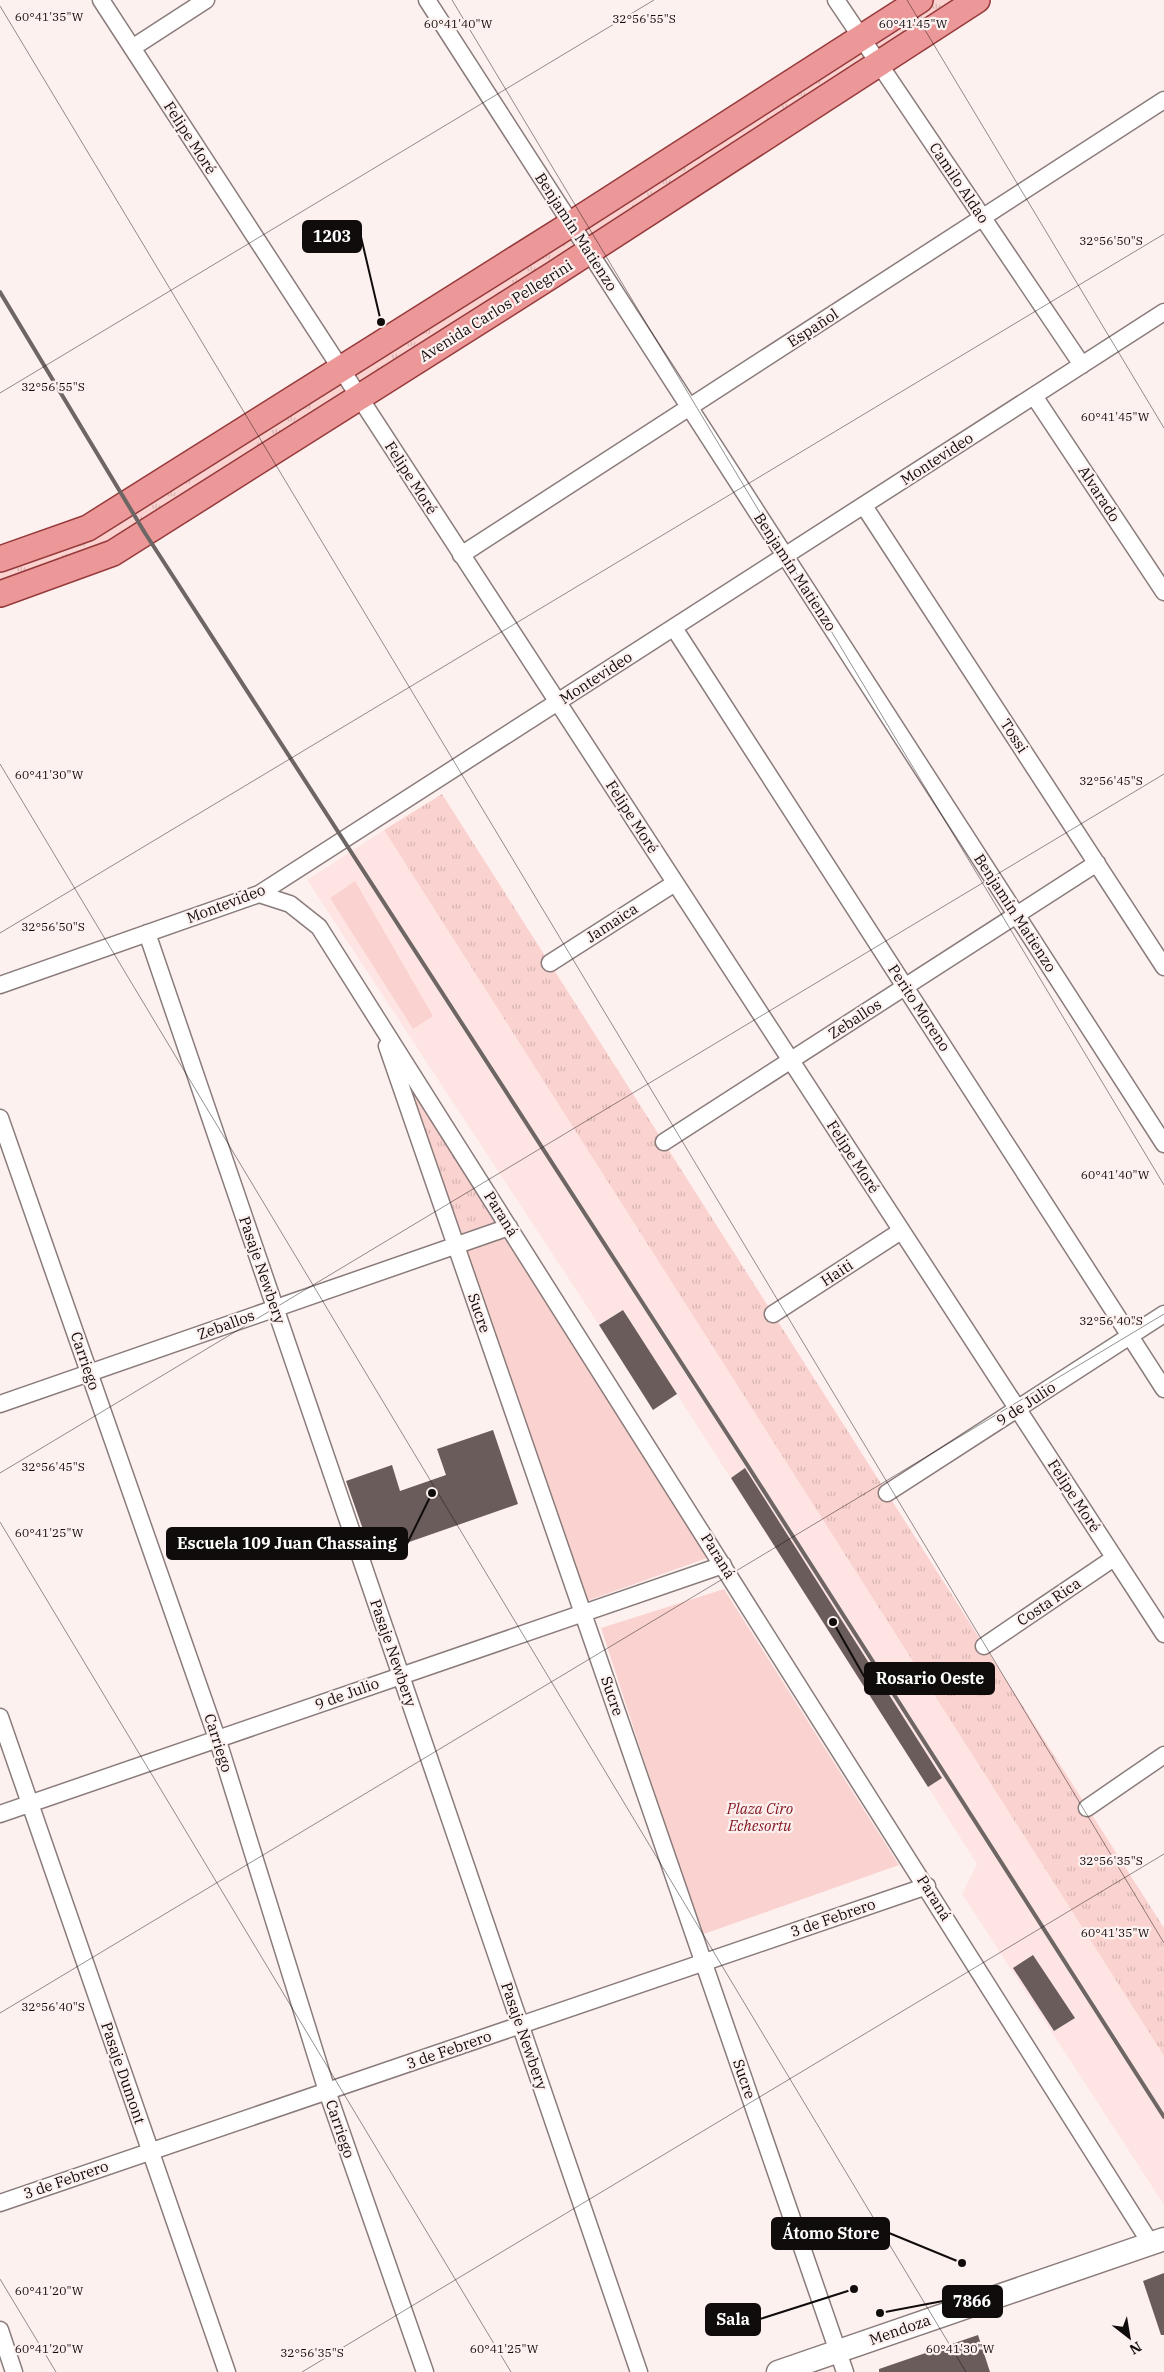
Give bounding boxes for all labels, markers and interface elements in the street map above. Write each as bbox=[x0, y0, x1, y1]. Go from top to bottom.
text: 60°41'35"W bbox=[15, 9, 84, 24]
text: 32°56'55"S bbox=[612, 11, 676, 26]
text: 60°41'40"W bbox=[424, 16, 493, 31]
text: 60°41'45"W bbox=[879, 16, 948, 31]
street label: Felipe Moré bbox=[160, 98, 221, 178]
street label: Camilo Aldao bbox=[925, 139, 993, 227]
street label: Benjamín Matienzo bbox=[531, 169, 622, 294]
callout: 1203 bbox=[303, 221, 361, 252]
text: 1203 bbox=[313, 226, 351, 246]
text: 32°56'50"S bbox=[1079, 233, 1143, 248]
street label: Avenida Carlos Pellegrini bbox=[416, 255, 576, 366]
street label: Español bbox=[784, 304, 842, 351]
text: 32°56'55"S bbox=[21, 379, 85, 394]
text: 60°41'45"W bbox=[1081, 409, 1150, 424]
street label: Montevideo bbox=[897, 428, 977, 489]
street label: Felipe Moré bbox=[381, 438, 442, 518]
street label: Alvarado bbox=[1074, 462, 1125, 525]
street label: Benjamín Matienzo bbox=[750, 509, 841, 634]
street label: Montevideo bbox=[556, 647, 636, 708]
street label: Tossi bbox=[996, 715, 1033, 757]
text: 60°41'30"W bbox=[15, 767, 84, 782]
text: 32°56'45"S bbox=[1079, 773, 1143, 788]
street label: Felipe Moré bbox=[602, 777, 663, 857]
street label: Benjamín Matienzo bbox=[970, 850, 1061, 975]
street label: Montevideo bbox=[184, 880, 268, 927]
street label: Jamaica bbox=[582, 899, 641, 946]
text: 32°56'50"S bbox=[21, 919, 85, 934]
street label: Perito Moreno bbox=[884, 961, 955, 1055]
street label: Zeballos bbox=[825, 994, 885, 1043]
street label: Felipe Moré bbox=[823, 1117, 884, 1197]
text: 60°41'40"W bbox=[1081, 1167, 1150, 1182]
street label: Paraná bbox=[480, 1188, 523, 1240]
street label: Pasaje Newbery bbox=[235, 1214, 290, 1326]
street label: Haiti bbox=[817, 1255, 857, 1290]
street label: Sucre bbox=[464, 1291, 495, 1335]
street label: Zeballos bbox=[195, 1305, 257, 1344]
text: 32°56'40"S bbox=[1079, 1313, 1143, 1328]
street label: Carriego bbox=[67, 1329, 104, 1392]
street label: 9 de Julio bbox=[993, 1377, 1059, 1430]
street label: Felipe Moré bbox=[1044, 1456, 1105, 1536]
text: 32°56'45"S bbox=[21, 1459, 85, 1474]
text: 60°41'25"W bbox=[15, 1525, 84, 1540]
callout: Escuela 109 Juan Chassaing bbox=[167, 1528, 407, 1559]
street label: Paraná bbox=[697, 1530, 740, 1582]
text: Escuela 109 Juan Chassaing bbox=[177, 1533, 398, 1553]
street label: Costa Rica bbox=[1013, 1573, 1084, 1630]
street label: Pasaje Newbery bbox=[366, 1597, 421, 1709]
callout: Rosario Oeste bbox=[865, 1663, 994, 1694]
text: Rosario Oeste bbox=[876, 1668, 984, 1688]
street label: 9 de Julio bbox=[312, 1673, 381, 1714]
street label: Sucre bbox=[597, 1674, 628, 1718]
street label: Carriego bbox=[200, 1711, 237, 1774]
park label: Plaza Ciro Echesortu bbox=[726, 1799, 793, 1835]
text: 32°56'35"S bbox=[1079, 1853, 1143, 1868]
street label: Paraná bbox=[913, 1872, 956, 1924]
street label: 3 de Febrero bbox=[788, 1894, 878, 1941]
text: 60°41'35"W bbox=[1081, 1925, 1150, 1940]
street label: Pasaje Newbery bbox=[497, 1980, 552, 2092]
text: 32°56'40"S bbox=[21, 1999, 85, 2014]
street label: Pasaje Dumont bbox=[97, 2019, 150, 2126]
street label: 3 de Febrero bbox=[404, 2026, 494, 2073]
street label: Sucre bbox=[729, 2057, 760, 2101]
street label: Carriego bbox=[322, 2097, 359, 2160]
street label: 3 de Febrero bbox=[21, 2156, 111, 2203]
callout: Átomo Store bbox=[772, 2218, 889, 2249]
text: Átomo Store bbox=[782, 2222, 880, 2243]
text: 60°41'20"W bbox=[15, 2283, 84, 2298]
callout: 7866 bbox=[943, 2286, 1002, 2317]
text: 7866 bbox=[953, 2291, 991, 2311]
callout: Sala bbox=[706, 2304, 760, 2335]
text: Sala bbox=[716, 2309, 750, 2329]
street label: Mendoza bbox=[867, 2310, 933, 2349]
north arrow bbox=[1104, 2312, 1154, 2362]
text: N bbox=[1126, 2338, 1145, 2359]
text: 60°41'20"W bbox=[15, 2341, 84, 2356]
text: 60°41'25"W bbox=[470, 2341, 539, 2356]
text: 60°41'30"W bbox=[926, 2341, 995, 2356]
text: 32°56'35"S bbox=[280, 2345, 344, 2360]

